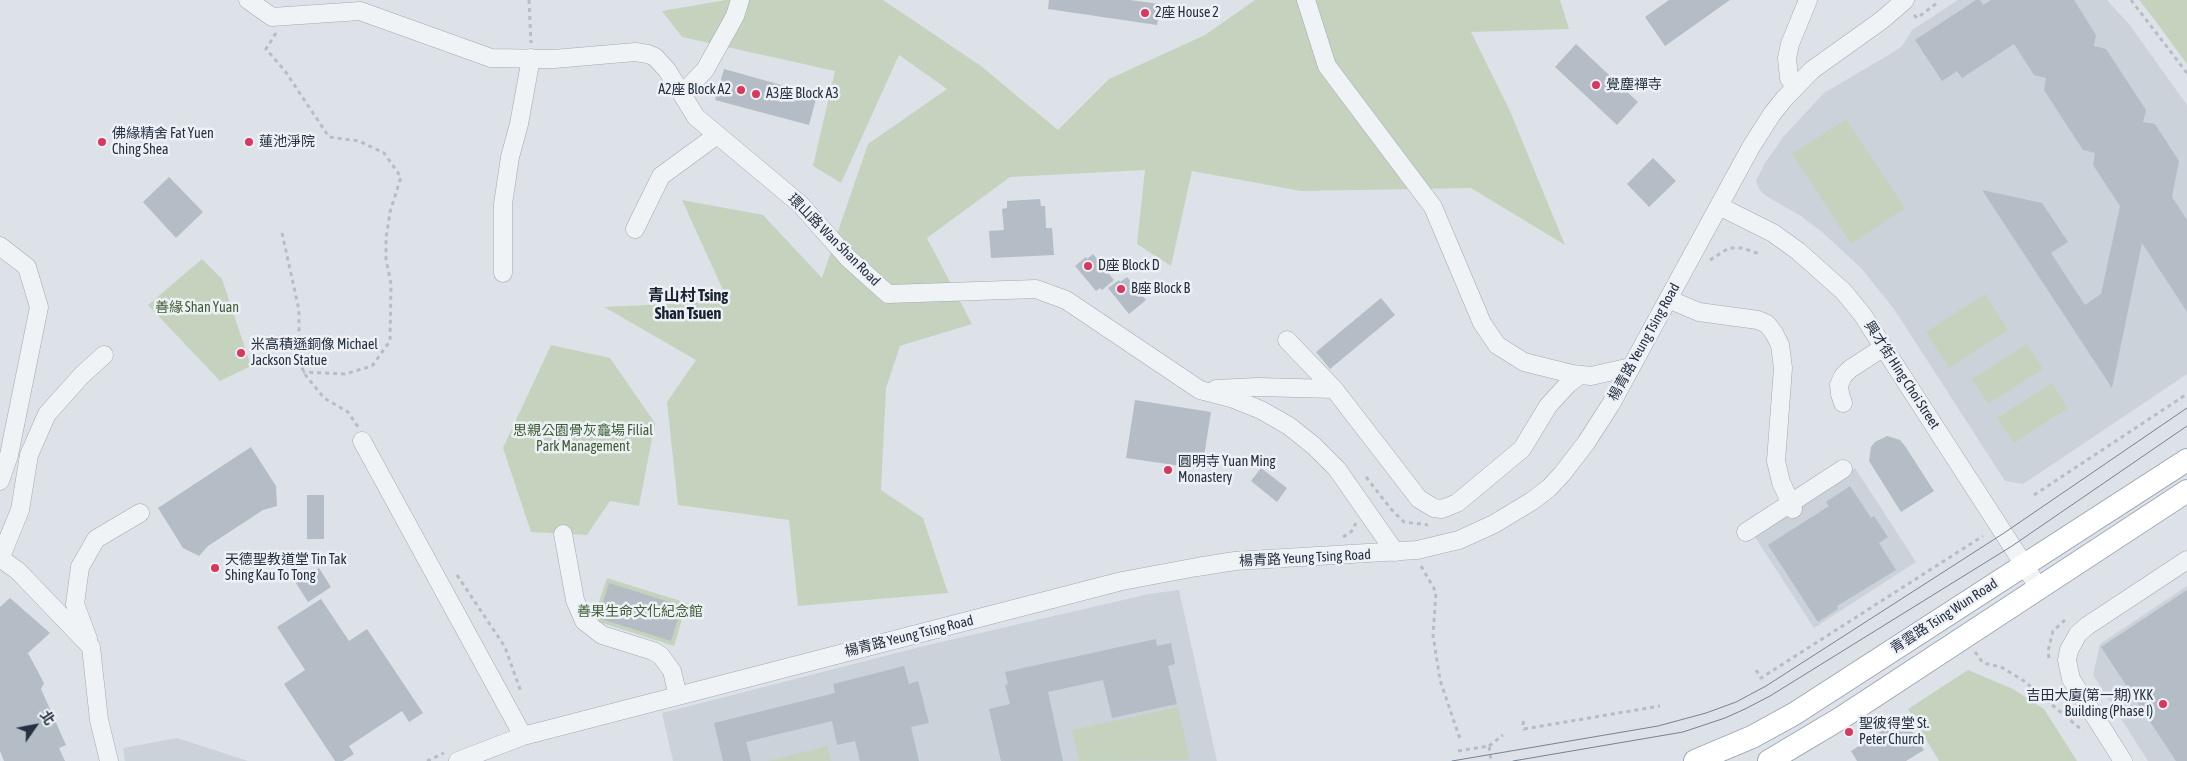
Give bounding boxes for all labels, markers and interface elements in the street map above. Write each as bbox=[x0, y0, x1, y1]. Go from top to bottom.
place label: 2座 House 2 bbox=[1155, 5, 1219, 21]
marker: 2座 House 2 bbox=[1139, 7, 1151, 19]
place label: 覺塵禪寺 bbox=[1606, 77, 1662, 93]
marker: 覺塵禪寺 bbox=[1590, 79, 1602, 91]
place label: A2座 Block A2 bbox=[658, 82, 731, 98]
marker: A2座 Block A2 bbox=[735, 84, 747, 96]
place label: A3座 Block A3 bbox=[766, 86, 839, 102]
marker: A3座 Block A3 bbox=[750, 88, 762, 100]
place label: 佛緣精舍 Fat Yuen Ching Shea bbox=[112, 126, 214, 158]
place label: 蓮池淨院 bbox=[259, 134, 315, 150]
marker: 佛緣精舍 Fat Yuen Ching Shea bbox=[96, 136, 108, 148]
marker: 蓮池淨院 bbox=[243, 136, 255, 148]
street label: 環山路 Wan Shan Road bbox=[784, 190, 884, 290]
place label: D座 Block D bbox=[1098, 258, 1160, 274]
marker: D座 Block D bbox=[1082, 260, 1094, 272]
street label: 楊青路 Yeung Tsing Road bbox=[1605, 280, 1683, 404]
place label: B座 Block B bbox=[1131, 281, 1190, 297]
marker: B座 Block B bbox=[1115, 283, 1127, 295]
district label: 青山村 Tsing Shan Tsuen bbox=[648, 286, 728, 324]
park label: 善緣 Shan Yuan bbox=[155, 300, 239, 316]
street label: 興才街 Hing Choi Street bbox=[1861, 318, 1943, 432]
place label: 米高積遜銅像 Michael Jackson Statue bbox=[251, 337, 378, 370]
marker: 米高積遜銅像 Michael Jackson Statue bbox=[235, 347, 247, 359]
park label: 思親公園骨灰龕場 Filial Park Management bbox=[513, 423, 653, 456]
place label: 圓明寺 Yuan Ming Monastery bbox=[1178, 454, 1276, 487]
marker: 圓明寺 Yuan Ming Monastery bbox=[1162, 464, 1174, 476]
street label: 楊青路 Yeung Tsing Road bbox=[1239, 546, 1371, 570]
place label: 天德聖教道堂 Tin Tak Shing Kau To Tong bbox=[225, 552, 347, 584]
marker: 天德聖教道堂 Tin Tak Shing Kau To Tong bbox=[209, 562, 221, 574]
street label: 青雲路 Tsing Wun Road bbox=[1887, 575, 2001, 657]
park label: 善果生命文化紀念館 bbox=[577, 604, 703, 620]
street label: 楊青路 Yeung Tsing Road bbox=[843, 612, 975, 660]
place label: 吉田大廈(第一期) YKK Building (Phase I) bbox=[2026, 688, 2153, 720]
marker: 吉田大廈(第一期) YKK Building (Phase I) bbox=[2157, 698, 2169, 710]
north arrow bbox=[10, 701, 60, 751]
text: 北 bbox=[37, 708, 58, 728]
place label: 聖彼得堂 St. Peter Church bbox=[1859, 716, 1929, 749]
marker: 聖彼得堂 St. Peter Church bbox=[1843, 726, 1855, 738]

